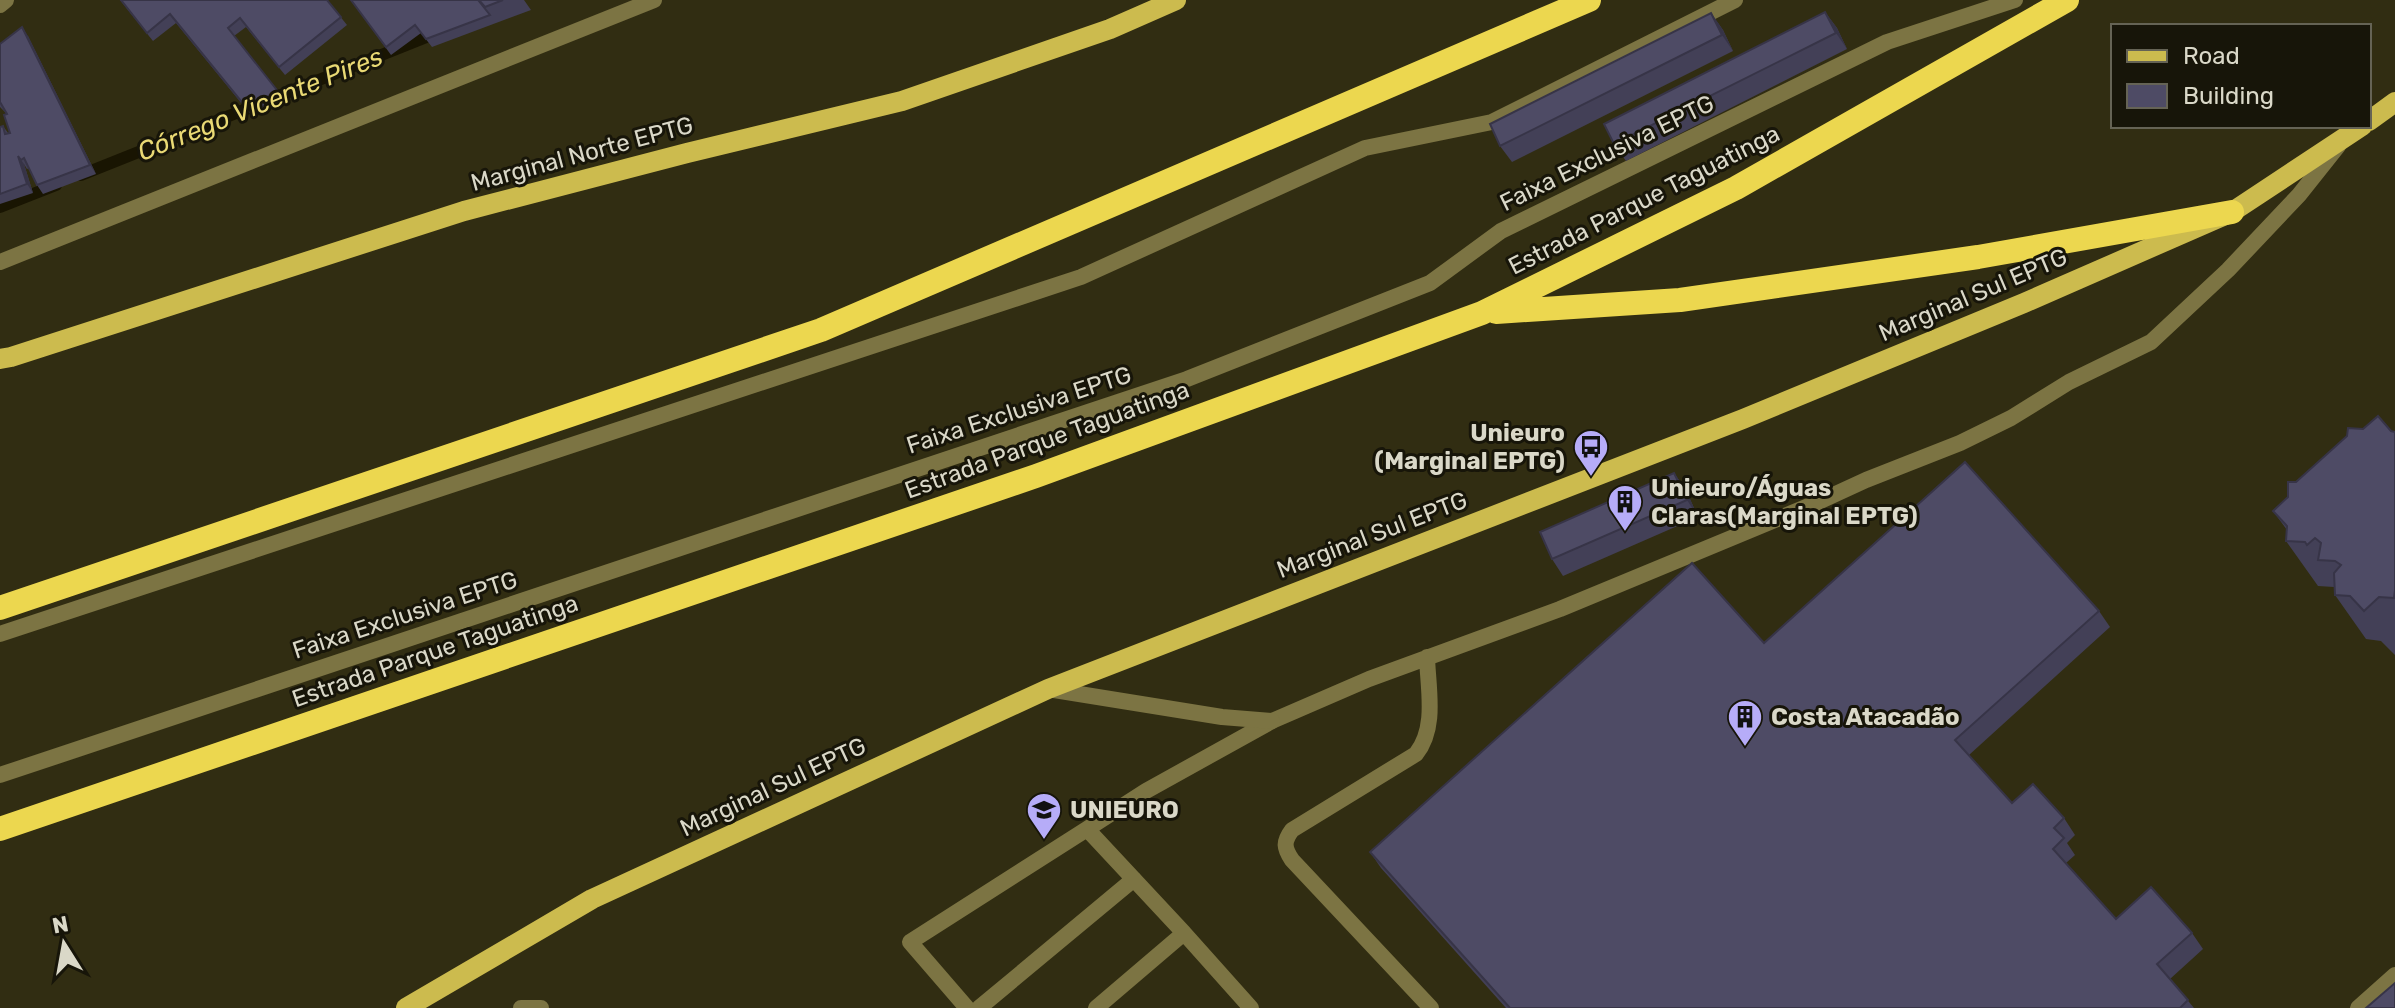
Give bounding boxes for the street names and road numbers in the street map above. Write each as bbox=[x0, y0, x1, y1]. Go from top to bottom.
street label: Faixa Exclusiva EPTG bbox=[1495, 89, 1719, 217]
street label: Marginal Norte EPTG bbox=[468, 111, 696, 197]
street label: Estrada Parque Taguatinga bbox=[1504, 119, 1784, 281]
street label: Marginal Sul EPTG bbox=[1875, 243, 2071, 347]
street label: Faixa Exclusiva EPTG bbox=[903, 360, 1135, 460]
street label: Estrada Parque Taguatinga bbox=[901, 375, 1193, 505]
street label: Marginal Sul EPTG bbox=[1273, 486, 1471, 584]
street label: Faixa Exclusiva EPTG bbox=[289, 565, 521, 665]
street label: Estrada Parque Taguatinga bbox=[288, 589, 582, 713]
street label: Marginal Sul EPTG bbox=[676, 732, 870, 842]

